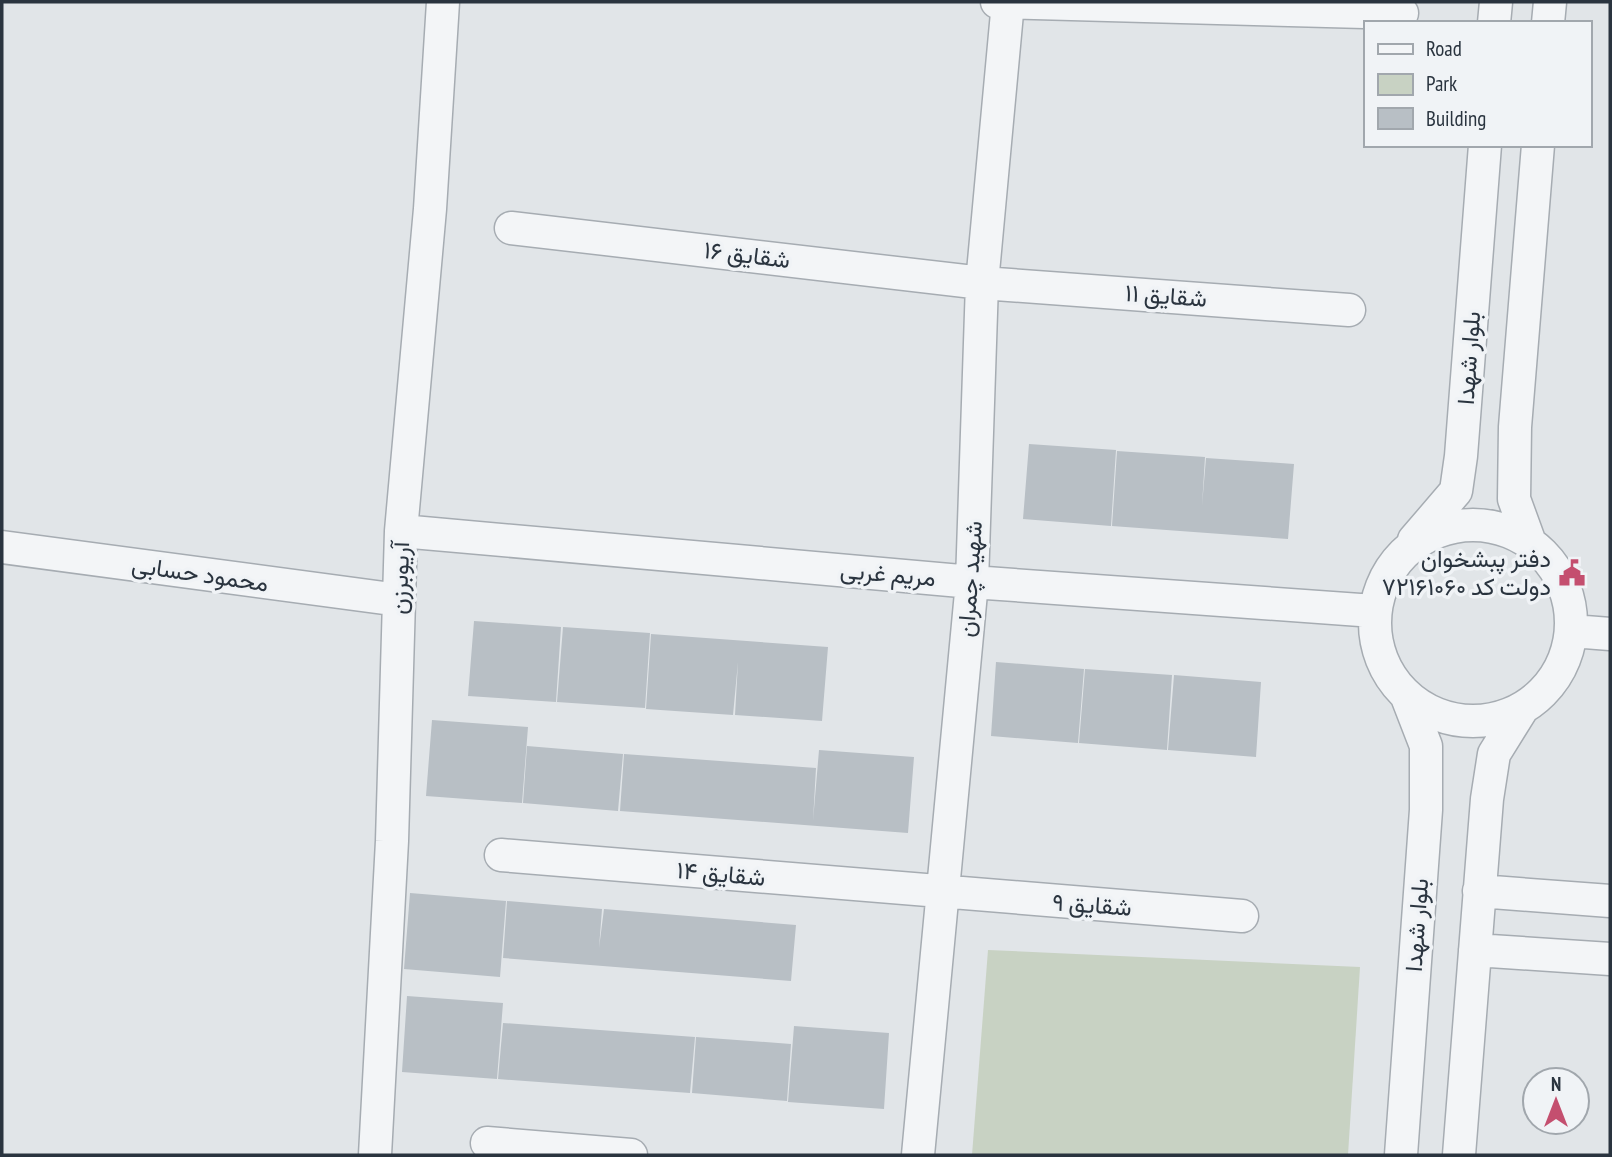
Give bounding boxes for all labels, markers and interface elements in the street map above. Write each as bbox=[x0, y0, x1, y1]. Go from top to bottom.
legend bbox=[1364, 21, 1591, 147]
text: Road bbox=[1426, 35, 1462, 62]
text: Park bbox=[1426, 70, 1457, 97]
text: Building bbox=[1426, 105, 1486, 132]
street label: شقایق ۱۶ bbox=[702, 234, 792, 275]
street label: شقایق ۱۱ bbox=[1124, 277, 1208, 314]
street label: بلوار شهدا bbox=[1450, 310, 1487, 406]
street label: شهید چمران bbox=[950, 520, 990, 638]
street label: آریوبرزن bbox=[383, 539, 416, 615]
place label: دفتر پبشخوان دولت کد ۷۲۱۶۱۰۶۰ bbox=[1382, 543, 1551, 602]
street label: محمود حسابی bbox=[130, 549, 270, 598]
street label: مریم غربی bbox=[839, 554, 937, 594]
public building icon: دفتر پبشخوان دولت کد ۷۲۱۶۱۰۶۰ bbox=[1557, 558, 1587, 588]
street label: شقایق ۱۴ bbox=[675, 854, 767, 893]
street label: بلوار شهدا bbox=[1398, 877, 1435, 973]
street label: شقایق ۹ bbox=[1051, 886, 1133, 923]
north arrow bbox=[1521, 1066, 1591, 1136]
text: N bbox=[1551, 1072, 1561, 1096]

